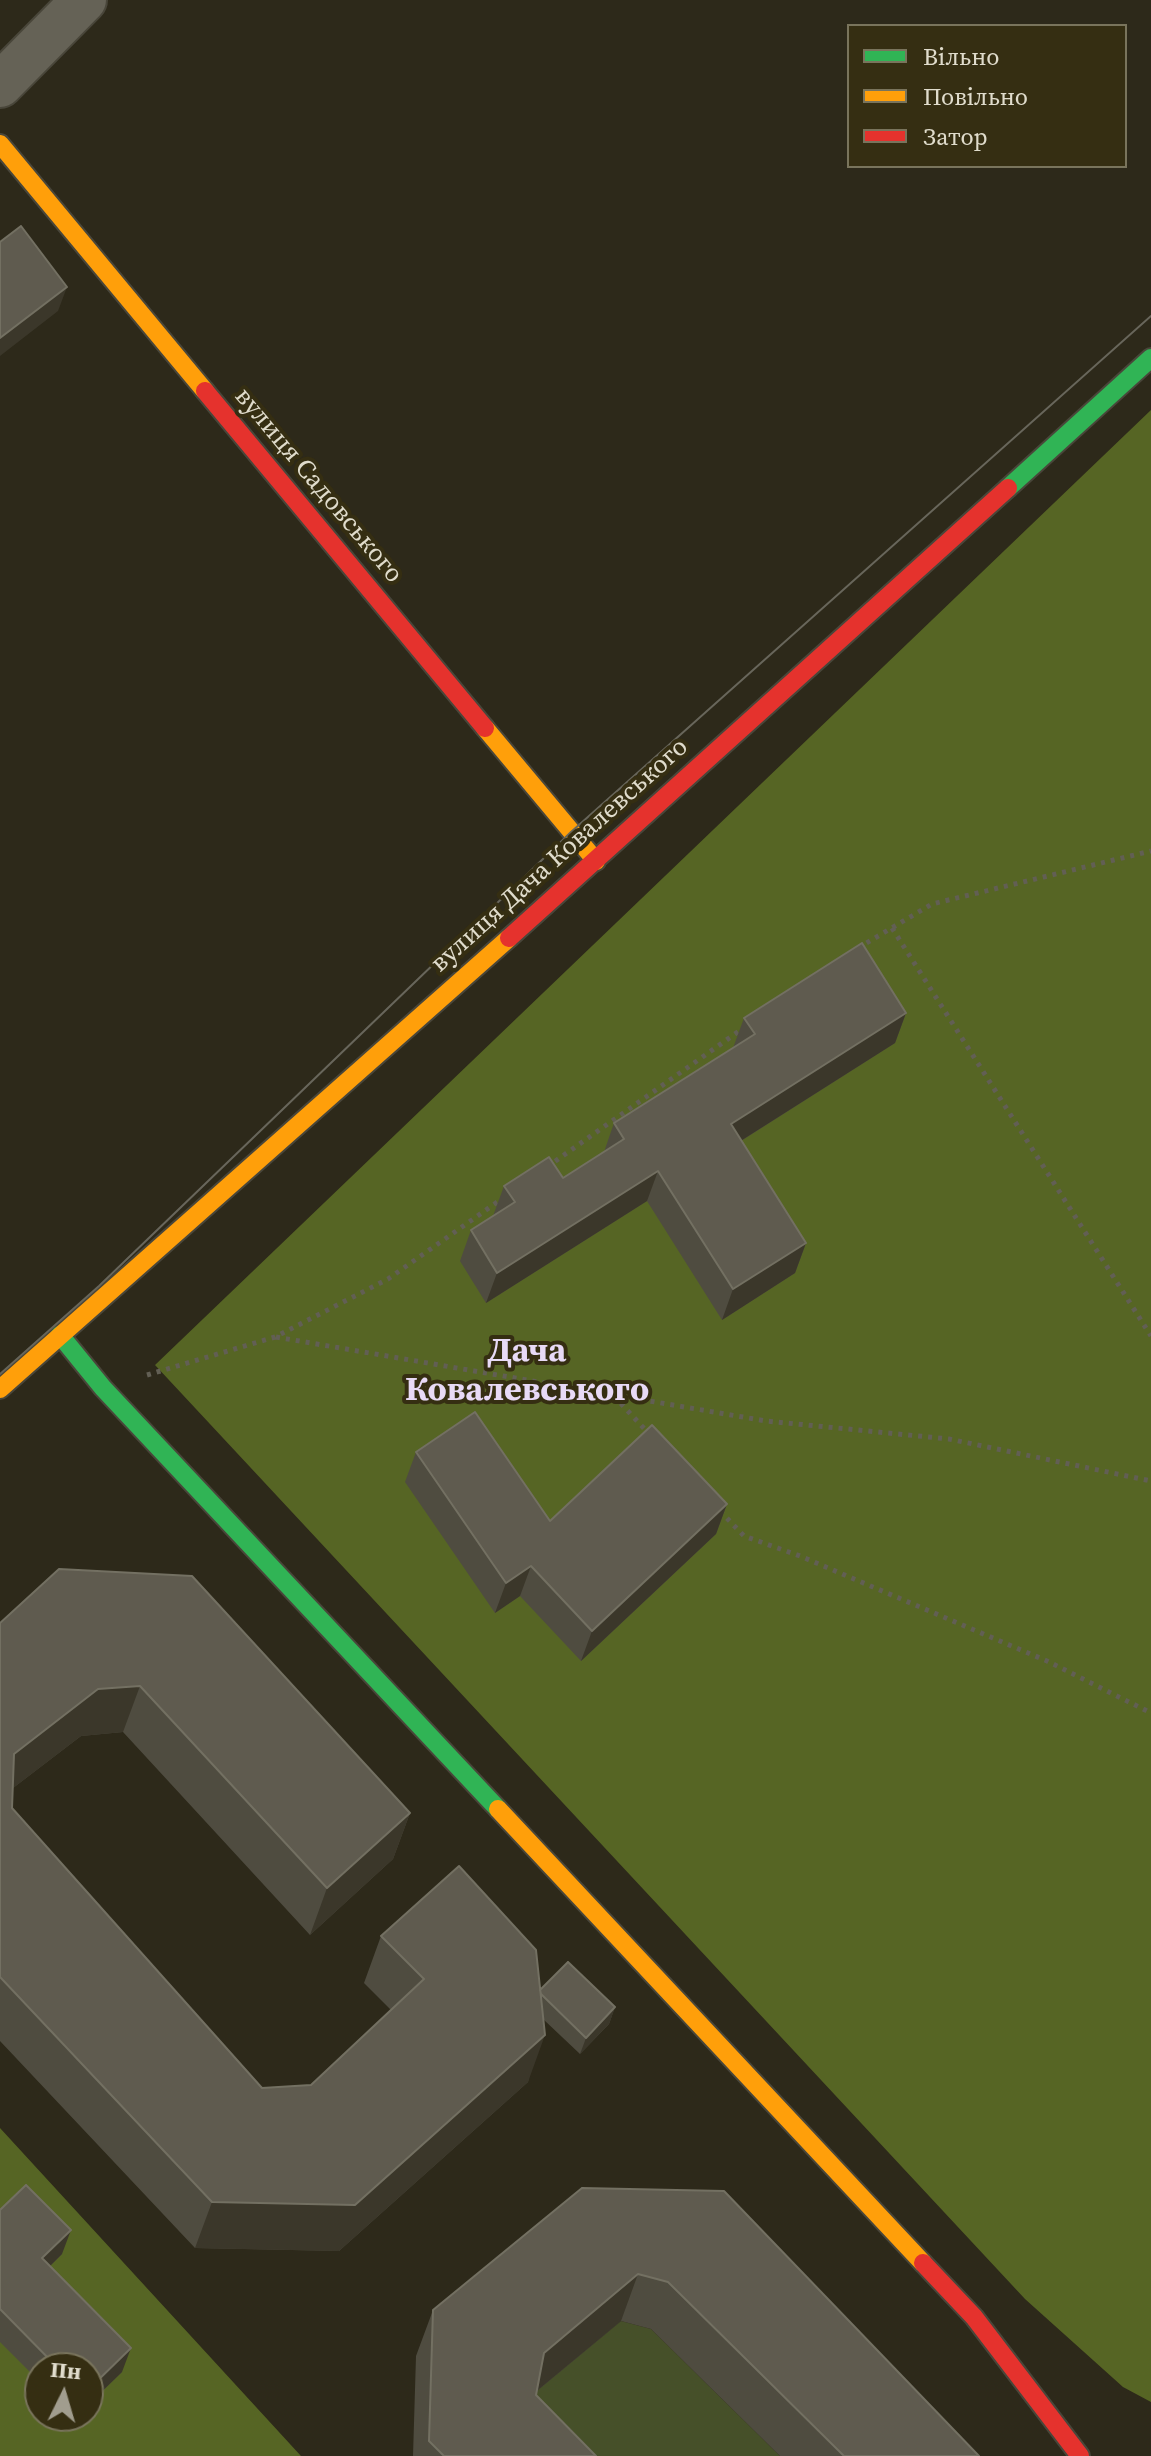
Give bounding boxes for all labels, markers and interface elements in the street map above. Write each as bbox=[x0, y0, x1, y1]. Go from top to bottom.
legend bbox=[847, 24, 1127, 168]
text: Вільно bbox=[923, 40, 999, 73]
text: Повільно bbox=[923, 80, 1028, 113]
text: Затор bbox=[923, 120, 988, 153]
street label: вулиця Садовського bbox=[227, 382, 409, 590]
street label: вулиця Дача Ковалевського bbox=[425, 732, 695, 980]
district label: Дача Ковалевського bbox=[405, 1332, 649, 1412]
north arrow bbox=[24, 2352, 104, 2432]
text: Пн bbox=[49, 2354, 83, 2386]

